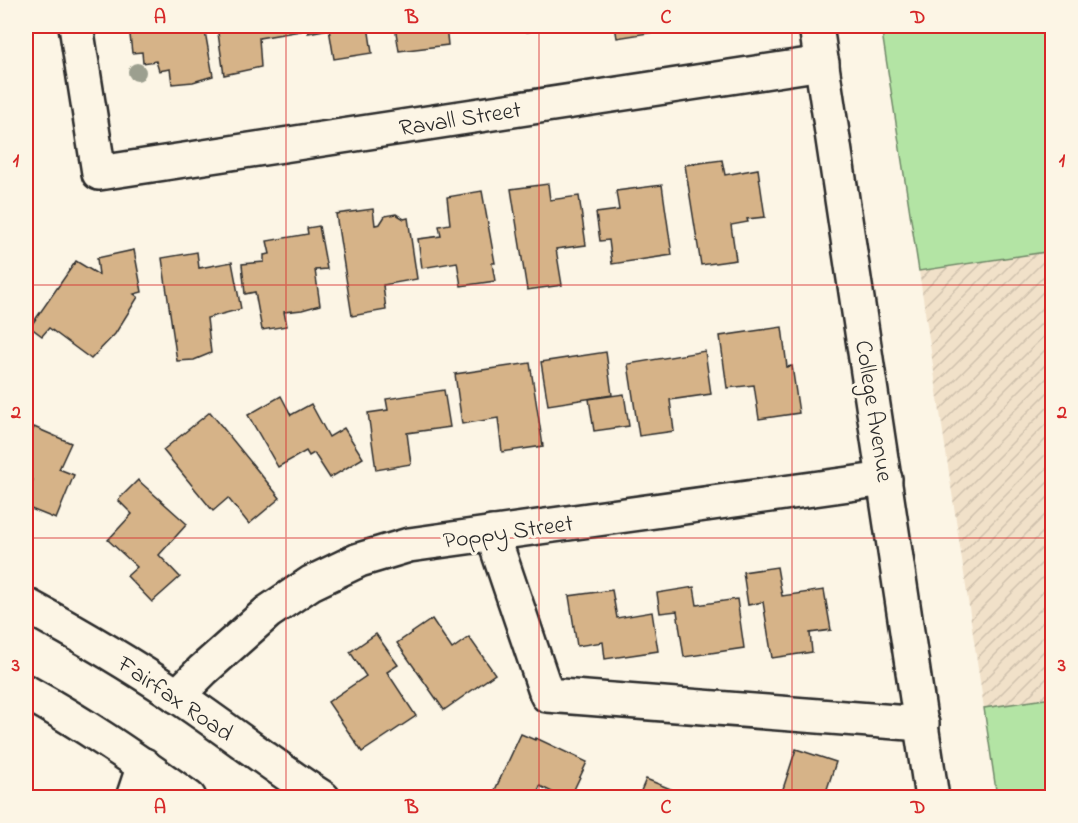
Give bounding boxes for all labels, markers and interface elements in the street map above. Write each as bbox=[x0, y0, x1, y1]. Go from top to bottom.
text: A bbox=[154, 4, 166, 33]
text: B bbox=[404, 4, 419, 33]
text: C bbox=[661, 4, 672, 33]
text: D bbox=[910, 4, 925, 33]
street label: Ravall Street bbox=[397, 94, 524, 147]
text: 1 bbox=[13, 147, 20, 176]
text: 1 bbox=[1059, 147, 1066, 176]
street label: College Avenue bbox=[844, 338, 901, 485]
text: 2 bbox=[10, 399, 21, 428]
text: 2 bbox=[1056, 399, 1067, 428]
street label: Poppy Street bbox=[441, 507, 576, 561]
street label: Fairfax Road bbox=[109, 648, 240, 752]
text: 3 bbox=[11, 652, 20, 681]
text: 3 bbox=[1057, 652, 1066, 681]
text: A bbox=[154, 794, 166, 823]
text: B bbox=[404, 794, 419, 823]
text: C bbox=[661, 794, 672, 823]
text: D bbox=[910, 794, 925, 823]

